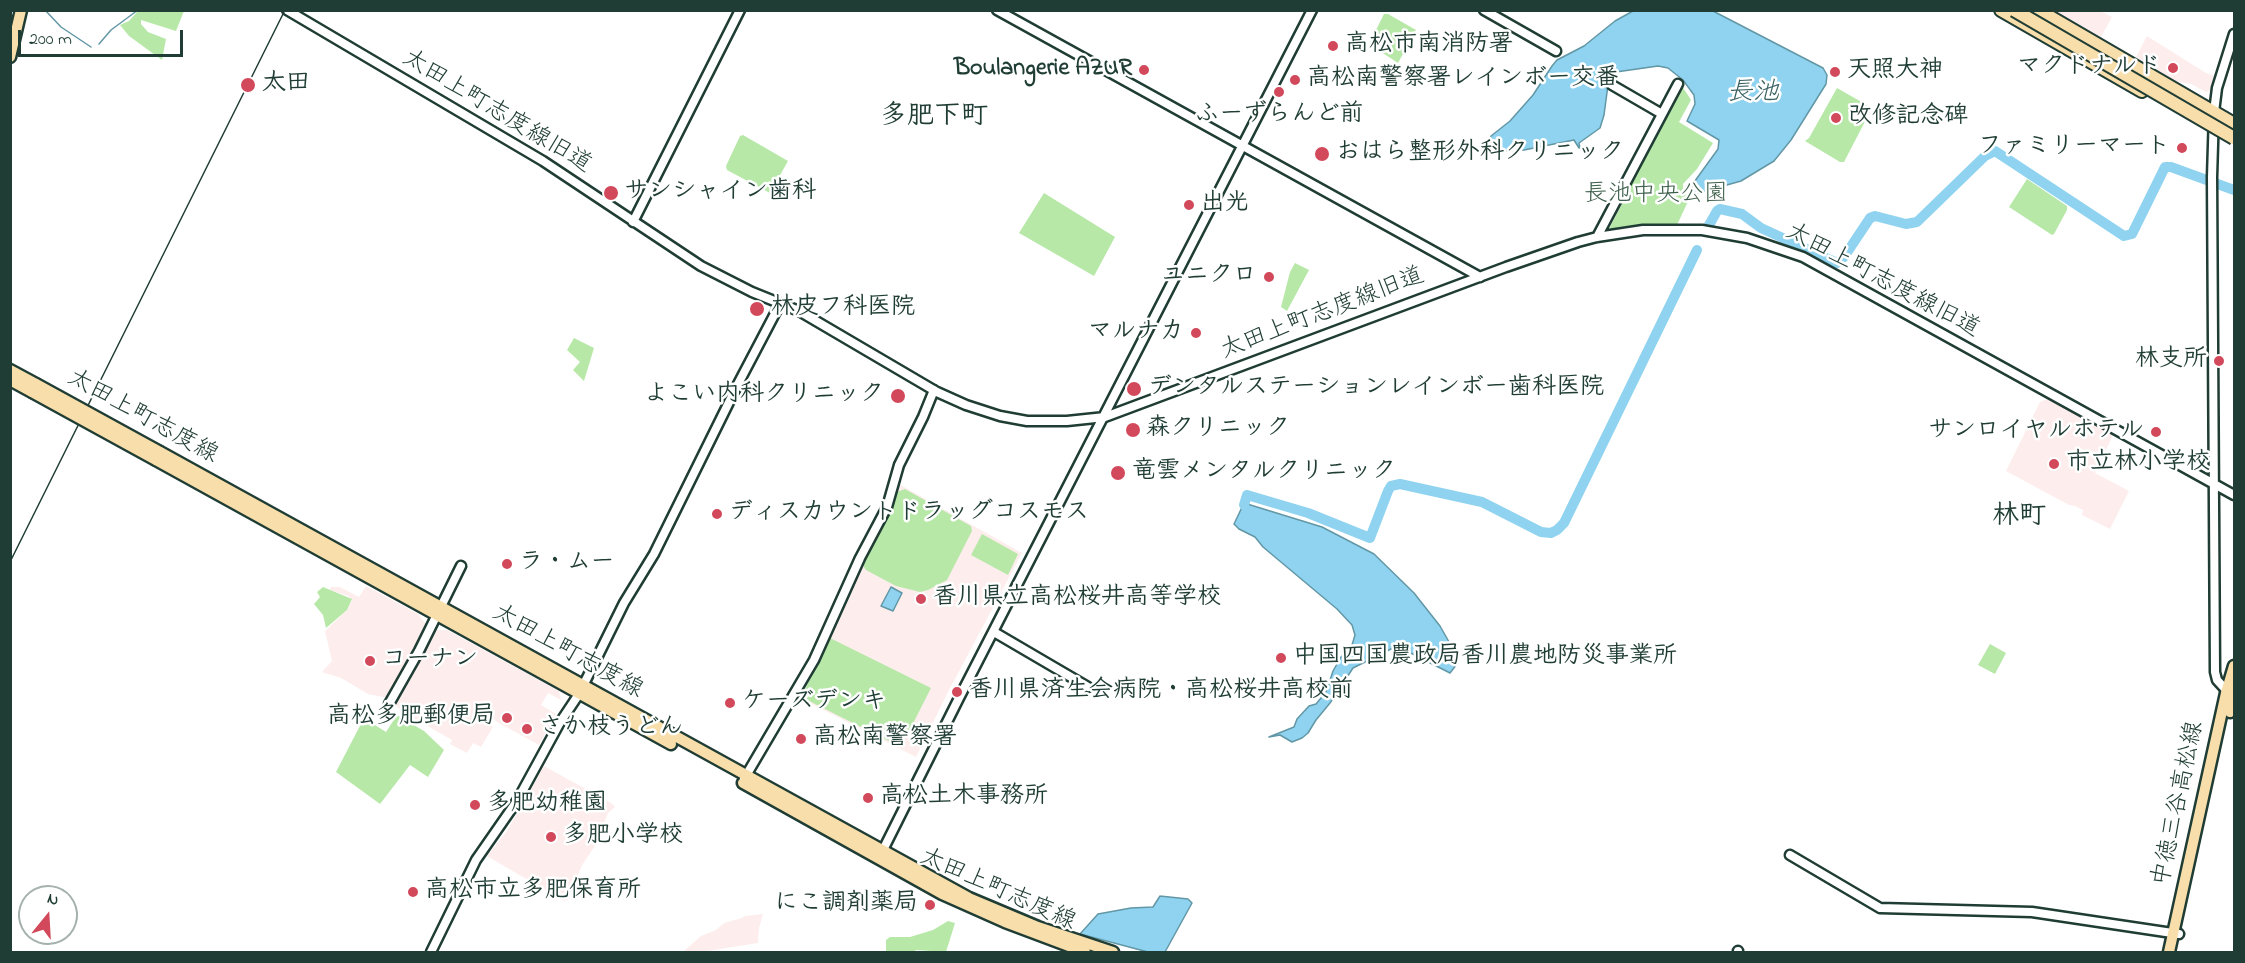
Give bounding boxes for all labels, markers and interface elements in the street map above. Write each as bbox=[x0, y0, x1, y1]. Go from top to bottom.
scale bar bbox=[21, 18, 186, 56]
text: 200 m bbox=[29, 27, 72, 53]
place label: 高松市南消防署 bbox=[1345, 32, 1513, 60]
marker: 高松市南消防署 bbox=[1326, 39, 1340, 53]
street label: 太田上町志度線旧道 bbox=[396, 45, 596, 181]
place label: マクドナルド bbox=[2017, 54, 2161, 82]
place label: Boulangerie AZUR bbox=[954, 56, 1132, 84]
place label: 天照大神 bbox=[1847, 58, 1943, 86]
marker: マクドナルド bbox=[2166, 61, 2180, 75]
marker: Boulangerie AZUR bbox=[1137, 63, 1151, 77]
marker: 天照大神 bbox=[1828, 65, 1842, 79]
place label: 高松南警察署レインボー交番 bbox=[1307, 66, 1619, 94]
place label: 太田 bbox=[262, 71, 310, 99]
marker: 高松南警察署レインボー交番 bbox=[1288, 73, 1302, 87]
marker: 太田 bbox=[239, 76, 257, 94]
water label: 長池 bbox=[1727, 79, 1779, 111]
marker: ふーずらんど前 bbox=[1272, 85, 1286, 99]
place label: ふーずらんど前 bbox=[1195, 102, 1363, 130]
district label: 多肥下町 bbox=[880, 103, 988, 135]
place label: 改修記念碑 bbox=[1848, 104, 1968, 132]
marker: 改修記念碑 bbox=[1829, 111, 1843, 125]
place label: ファミリーマート bbox=[1978, 134, 2170, 162]
place label: おはら整形外科クリニック bbox=[1336, 140, 1624, 168]
marker: ファミリーマート bbox=[2175, 141, 2189, 155]
marker: おはら整形外科クリニック bbox=[1313, 145, 1331, 163]
place label: サンシャイン歯科 bbox=[624, 179, 816, 207]
park label: 長池中央公園 bbox=[1584, 182, 1728, 210]
marker: サンシャイン歯科 bbox=[602, 184, 620, 202]
place label: 出光 bbox=[1201, 191, 1249, 219]
marker: 出光 bbox=[1182, 198, 1196, 212]
street label: 太田上町志度線旧道 bbox=[1780, 219, 1984, 345]
place label: ユニクロ bbox=[1161, 263, 1257, 291]
street label: 太田上町志度線旧道 bbox=[1217, 263, 1429, 367]
marker: ユニクロ bbox=[1262, 270, 1276, 284]
place label: 林皮フ科医院 bbox=[771, 295, 915, 323]
marker: 林皮フ科医院 bbox=[748, 300, 766, 318]
place label: マルナカ bbox=[1088, 319, 1184, 347]
marker: マルナカ bbox=[1189, 326, 1203, 340]
place label: 林支所 bbox=[2135, 347, 2207, 375]
marker: 林支所 bbox=[2212, 354, 2226, 368]
street label: 太田上町志度線 bbox=[62, 365, 222, 471]
place label: デンタルステーションレインボー歯科医院 bbox=[1148, 375, 1604, 403]
marker: デンタルステーションレインボー歯科医院 bbox=[1125, 380, 1143, 398]
place label: よこい内科クリニック bbox=[644, 382, 884, 410]
marker: よこい内科クリニック bbox=[889, 387, 907, 405]
place label: 森クリニック bbox=[1146, 416, 1290, 444]
place label: サンロイヤルホテル bbox=[1928, 418, 2144, 446]
marker: 森クリニック bbox=[1124, 421, 1142, 439]
marker: サンロイヤルホテル bbox=[2149, 425, 2163, 439]
place label: 市立林小学校 bbox=[2066, 450, 2210, 478]
marker: 市立林小学校 bbox=[2047, 457, 2061, 471]
place label: 竜雲メンタルクリニック bbox=[1132, 459, 1396, 487]
marker: 竜雲メンタルクリニック bbox=[1109, 464, 1127, 482]
place label: ディスカウントドラッグコスモス bbox=[729, 500, 1089, 528]
district label: 林町 bbox=[1992, 503, 2046, 535]
marker: ディスカウントドラッグコスモス bbox=[710, 507, 724, 521]
place label: ラ・ムー bbox=[519, 550, 615, 578]
marker: ラ・ムー bbox=[500, 557, 514, 571]
place label: 香川県立高松桜井高等学校 bbox=[933, 585, 1221, 613]
marker: 香川県立高松桜井高等学校 bbox=[914, 592, 928, 606]
street label: 太田上町志度線 bbox=[487, 600, 647, 706]
place label: 中国四国農政局香川農地防災事業所 bbox=[1293, 644, 1677, 672]
place label: コーナン bbox=[382, 647, 478, 675]
marker: 中国四国農政局香川農地防災事業所 bbox=[1274, 651, 1288, 665]
marker: コーナン bbox=[363, 654, 377, 668]
place label: 香川県済生会病院・高松桜井高校前 bbox=[969, 678, 1353, 706]
marker: 香川県済生会病院・高松桜井高校前 bbox=[950, 685, 964, 699]
place label: ケーズデンキ bbox=[742, 689, 886, 717]
marker: ケーズデンキ bbox=[723, 696, 737, 710]
place label: 高松多肥郵便局 bbox=[327, 704, 495, 732]
marker: 高松多肥郵便局 bbox=[500, 711, 514, 725]
place label: さか枝うどん bbox=[539, 715, 683, 743]
street label: 中徳三谷高松線 bbox=[2148, 719, 2212, 889]
marker: さか枝うどん bbox=[520, 722, 534, 736]
place label: 高松南警察署 bbox=[813, 725, 957, 753]
marker: 高松南警察署 bbox=[794, 732, 808, 746]
place label: 高松土木事務所 bbox=[880, 784, 1048, 812]
place label: 多肥幼稚園 bbox=[487, 791, 607, 819]
marker: 高松土木事務所 bbox=[861, 791, 875, 805]
marker: 多肥幼稚園 bbox=[468, 798, 482, 812]
place label: 多肥小学校 bbox=[563, 823, 683, 851]
marker: 多肥小学校 bbox=[544, 830, 558, 844]
street label: 太田上町志度線 bbox=[914, 844, 1080, 938]
place label: 高松市立多肥保育所 bbox=[425, 878, 641, 906]
north arrow bbox=[18, 885, 78, 945]
marker: 高松市立多肥保育所 bbox=[406, 885, 420, 899]
text: N bbox=[44, 887, 62, 913]
place label: にこ調剤薬局 bbox=[774, 891, 918, 919]
marker: にこ調剤薬局 bbox=[923, 898, 937, 912]

